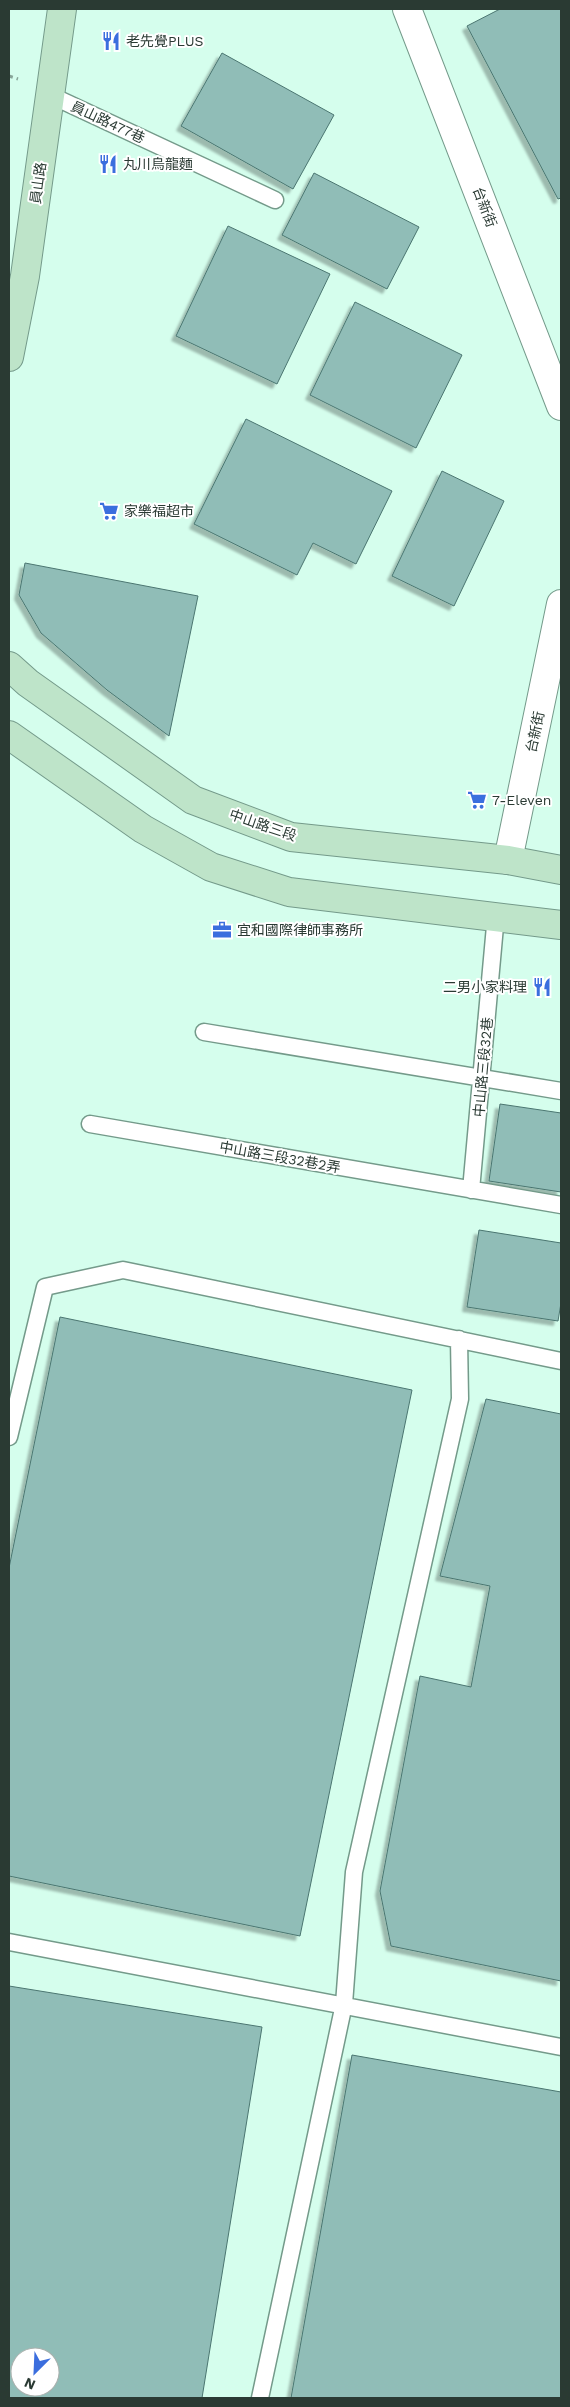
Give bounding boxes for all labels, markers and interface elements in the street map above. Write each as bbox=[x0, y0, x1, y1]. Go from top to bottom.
restaurant icon: 老先覺PLUS bbox=[100, 30, 122, 52]
place label: 老先覺PLUS bbox=[126, 33, 204, 49]
street label: 員山路477巷 bbox=[69, 98, 147, 146]
restaurant icon: 丸川烏龍麵 bbox=[97, 153, 119, 175]
place label: 丸川烏龍麵 bbox=[123, 156, 193, 172]
street label: 員山路 bbox=[27, 161, 49, 205]
street label: 台新街 bbox=[470, 185, 500, 229]
supermarket icon: 家樂福超市 bbox=[98, 500, 120, 522]
place label: 家樂福超市 bbox=[124, 503, 194, 519]
street label: 台新街 bbox=[523, 710, 547, 754]
supermarket icon: 7-Eleven bbox=[466, 789, 488, 811]
place label: 7-Eleven bbox=[492, 792, 551, 808]
street label: 中山路三段 bbox=[227, 806, 299, 844]
office icon: 宜和國際律師事務所 bbox=[211, 919, 233, 941]
place label: 宜和國際律師事務所 bbox=[237, 922, 363, 938]
restaurant icon: 二男小家料理 bbox=[531, 976, 553, 998]
place label: 二男小家料理 bbox=[443, 979, 527, 995]
street label: 中山路三段32巷 bbox=[471, 1016, 495, 1118]
street label: 中山路三段32巷2弄 bbox=[218, 1138, 342, 1176]
north arrow bbox=[10, 2347, 60, 2397]
text: N bbox=[22, 2374, 38, 2393]

